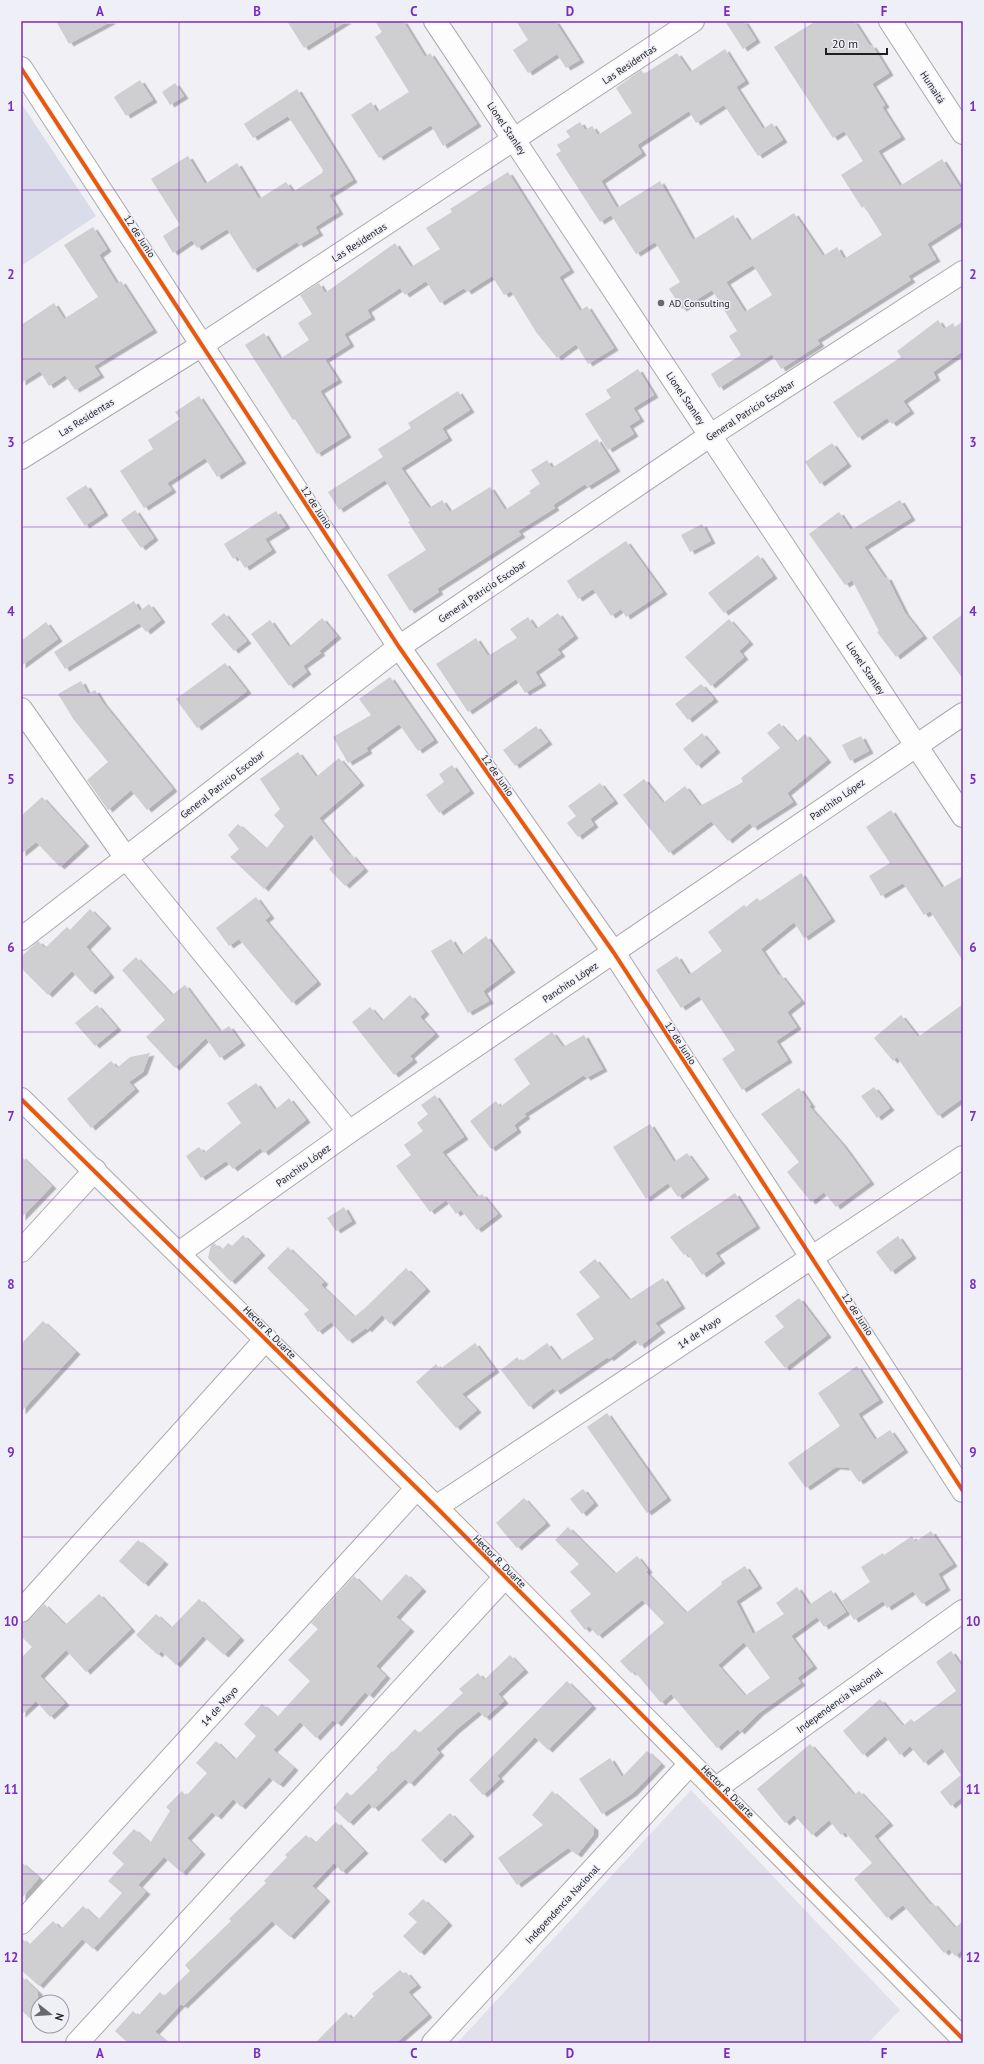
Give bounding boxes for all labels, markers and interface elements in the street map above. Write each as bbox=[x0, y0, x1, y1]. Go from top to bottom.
text: A bbox=[96, 3, 104, 20]
text: B bbox=[253, 3, 261, 20]
text: C bbox=[410, 3, 418, 20]
text: D bbox=[566, 3, 574, 20]
text: E bbox=[724, 3, 731, 20]
text: F bbox=[881, 3, 888, 20]
scale bar bbox=[826, 30, 887, 56]
text: 20 m bbox=[832, 36, 858, 51]
street label: Las Residentas bbox=[600, 41, 659, 87]
street label: Humaitá bbox=[917, 69, 948, 106]
text: 1 bbox=[7, 98, 15, 115]
text: 1 bbox=[969, 98, 977, 115]
street label: Lionel Stanley bbox=[484, 99, 529, 157]
street label: 12 de Junio bbox=[121, 212, 158, 260]
street label: Las Residentas bbox=[329, 220, 389, 265]
text: 2 bbox=[7, 266, 15, 283]
text: 2 bbox=[969, 266, 977, 283]
place label: AD Consulting bbox=[669, 297, 730, 310]
marker: AD Consulting bbox=[656, 298, 666, 308]
street label: Lionel Stanley bbox=[663, 369, 708, 427]
street label: General Patricio Escobar bbox=[703, 376, 798, 444]
street label: Las Residentas bbox=[56, 395, 116, 440]
text: 3 bbox=[7, 434, 15, 451]
text: 3 bbox=[969, 434, 977, 451]
street label: 12 de Junio bbox=[298, 483, 335, 531]
street label: General Patricio Escobar bbox=[436, 557, 529, 626]
text: 4 bbox=[7, 603, 15, 620]
text: 4 bbox=[969, 603, 977, 620]
street label: Lionel Stanley bbox=[843, 639, 888, 697]
street label: General Patricio Escobar bbox=[178, 747, 268, 821]
street label: 12 de Junio bbox=[478, 752, 517, 799]
text: 5 bbox=[7, 771, 15, 788]
text: 5 bbox=[969, 771, 977, 788]
street label: Panchito López bbox=[807, 776, 867, 823]
text: 6 bbox=[7, 939, 15, 956]
text: 6 bbox=[969, 939, 977, 956]
street label: Panchito López bbox=[540, 959, 601, 1006]
street label: 12 de Junio bbox=[662, 1019, 699, 1067]
text: 7 bbox=[7, 1108, 15, 1125]
text: 7 bbox=[969, 1108, 977, 1125]
street label: Panchito López bbox=[273, 1141, 333, 1190]
text: 8 bbox=[7, 1276, 15, 1293]
text: 8 bbox=[969, 1276, 977, 1293]
street label: 12 de Junio bbox=[839, 1290, 876, 1338]
street label: Hector R. Duarte bbox=[240, 1303, 299, 1362]
street label: 14 de Mayo bbox=[675, 1313, 723, 1352]
text: 9 bbox=[7, 1444, 15, 1461]
text: 9 bbox=[969, 1444, 977, 1461]
street label: Hector R. Duarte bbox=[470, 1532, 529, 1591]
text: 10 bbox=[4, 1613, 18, 1630]
text: 10 bbox=[966, 1613, 980, 1630]
street label: Independencia Nacional bbox=[794, 1665, 885, 1736]
street label: 14 de Mayo bbox=[198, 1684, 241, 1729]
street label: Hector R. Duarte bbox=[698, 1762, 757, 1821]
text: 11 bbox=[4, 1781, 18, 1798]
text: 11 bbox=[966, 1781, 980, 1798]
street label: Independencia Nacional bbox=[522, 1862, 602, 1946]
text: 12 bbox=[4, 1949, 18, 1966]
text: 12 bbox=[966, 1949, 980, 1966]
north arrow bbox=[30, 1994, 70, 2034]
text: N bbox=[52, 2011, 67, 2022]
text: A bbox=[96, 2045, 104, 2062]
text: B bbox=[253, 2045, 261, 2062]
text: C bbox=[410, 2045, 418, 2062]
text: D bbox=[566, 2045, 574, 2062]
text: E bbox=[724, 2045, 731, 2062]
text: F bbox=[881, 2045, 888, 2062]

